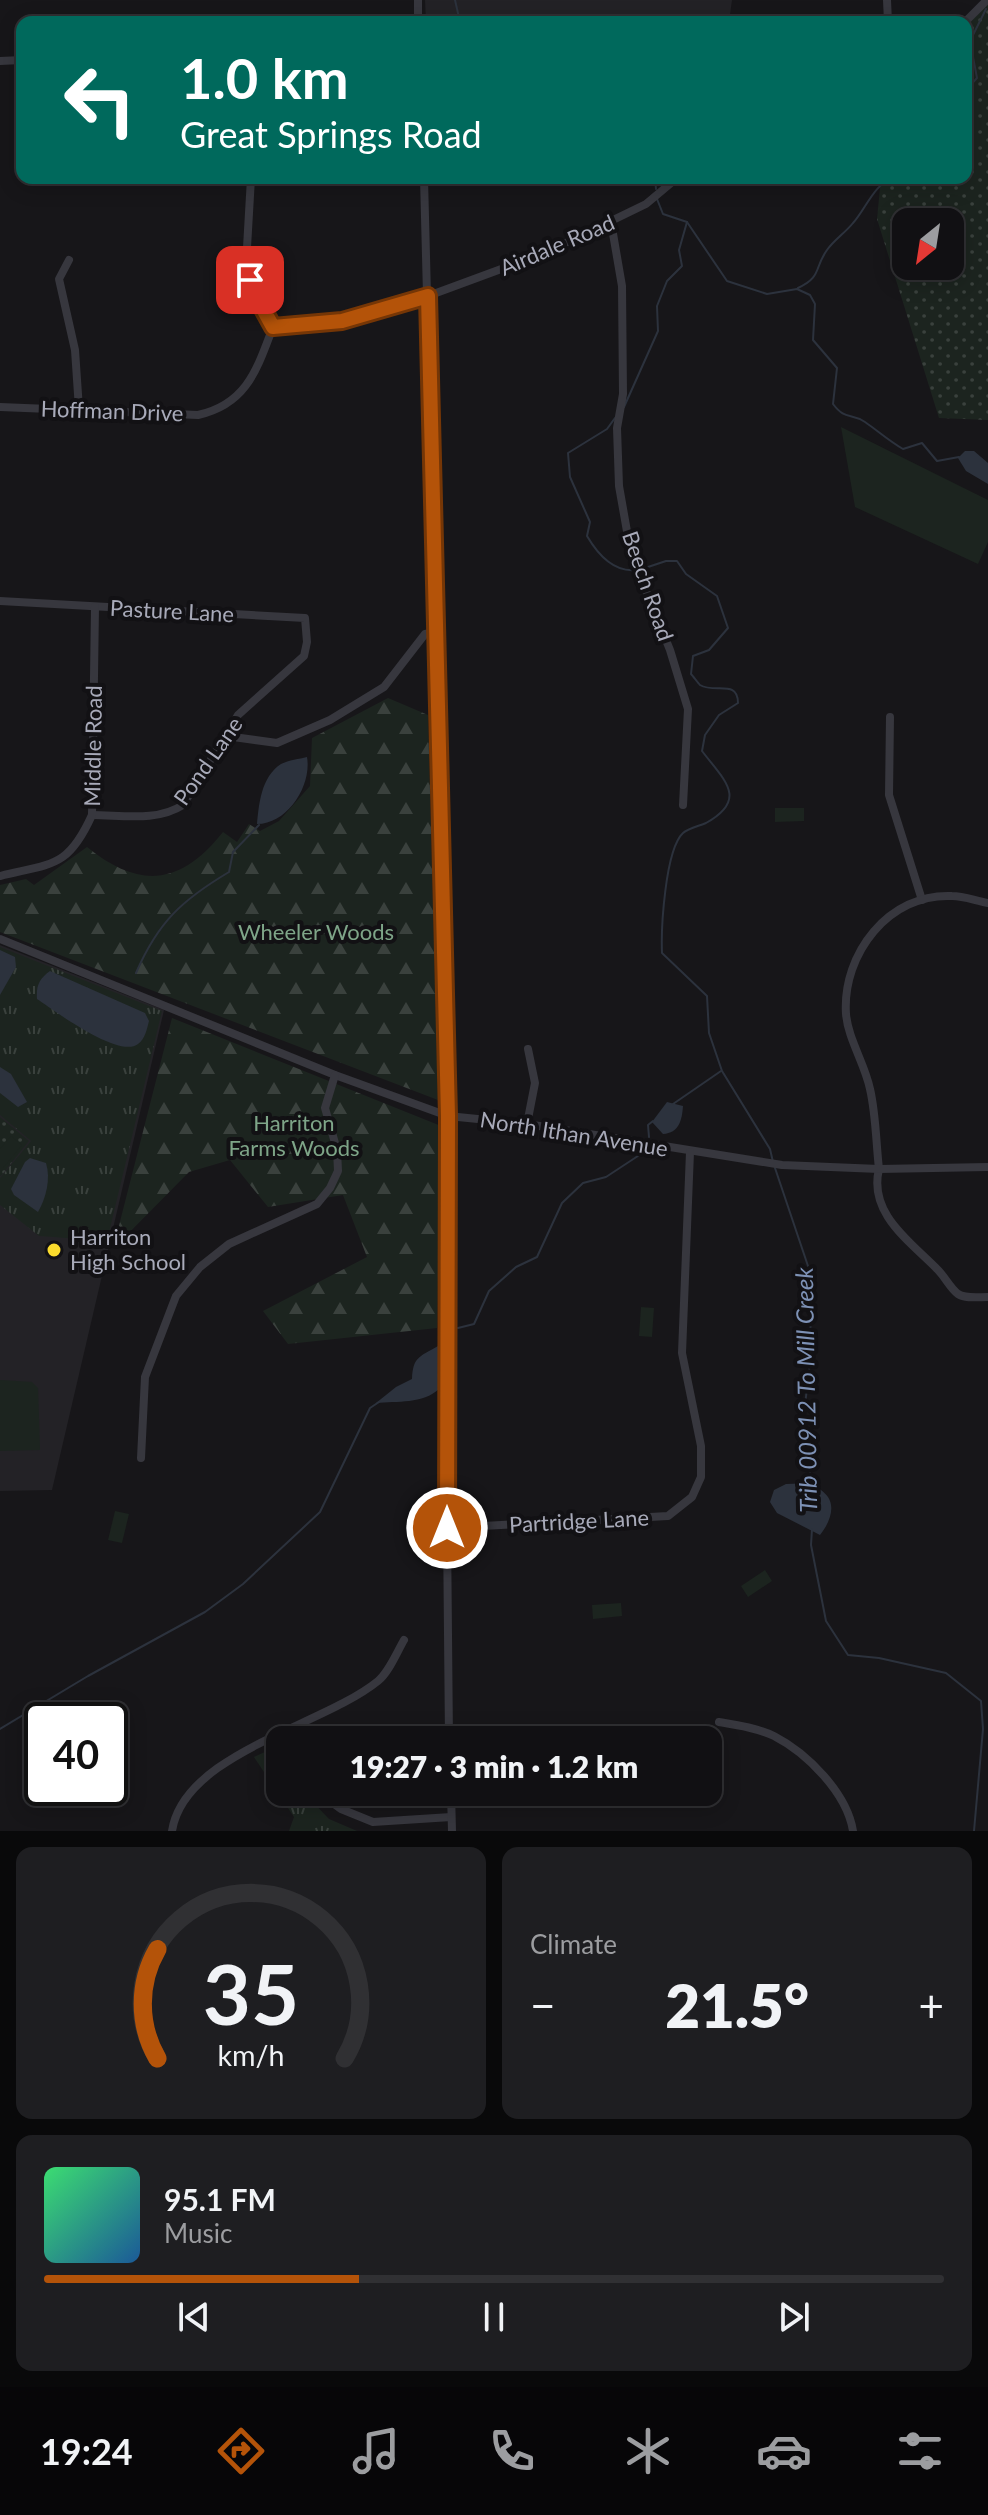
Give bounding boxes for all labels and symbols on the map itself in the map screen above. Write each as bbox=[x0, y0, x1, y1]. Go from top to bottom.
street label: Airdale Road bbox=[495, 208, 618, 281]
north arrow bbox=[892, 208, 964, 280]
pin bbox=[216, 246, 284, 314]
street label: Hoffman Drive bbox=[40, 395, 184, 426]
street label: Beech Road bbox=[617, 527, 680, 644]
street label: Pasture Lane bbox=[109, 594, 235, 627]
street label: Middle Road bbox=[78, 685, 107, 807]
street label: Pond Lane bbox=[167, 711, 248, 810]
park label: Wheeler Woods bbox=[238, 918, 394, 945]
street label: North Ithan Avenue bbox=[478, 1105, 670, 1162]
park label: Harriton Farms Woods bbox=[228, 1109, 360, 1161]
place label: Harriton High School bbox=[70, 1223, 186, 1275]
marker: Harriton High School bbox=[45, 1241, 63, 1259]
water label: Trib 00912 To Mill Creek bbox=[789, 1266, 822, 1513]
position arrow bbox=[405, 1486, 489, 1570]
street label: Partridge Lane bbox=[508, 1503, 650, 1538]
speed limit sign: 40 bbox=[24, 1702, 128, 1806]

